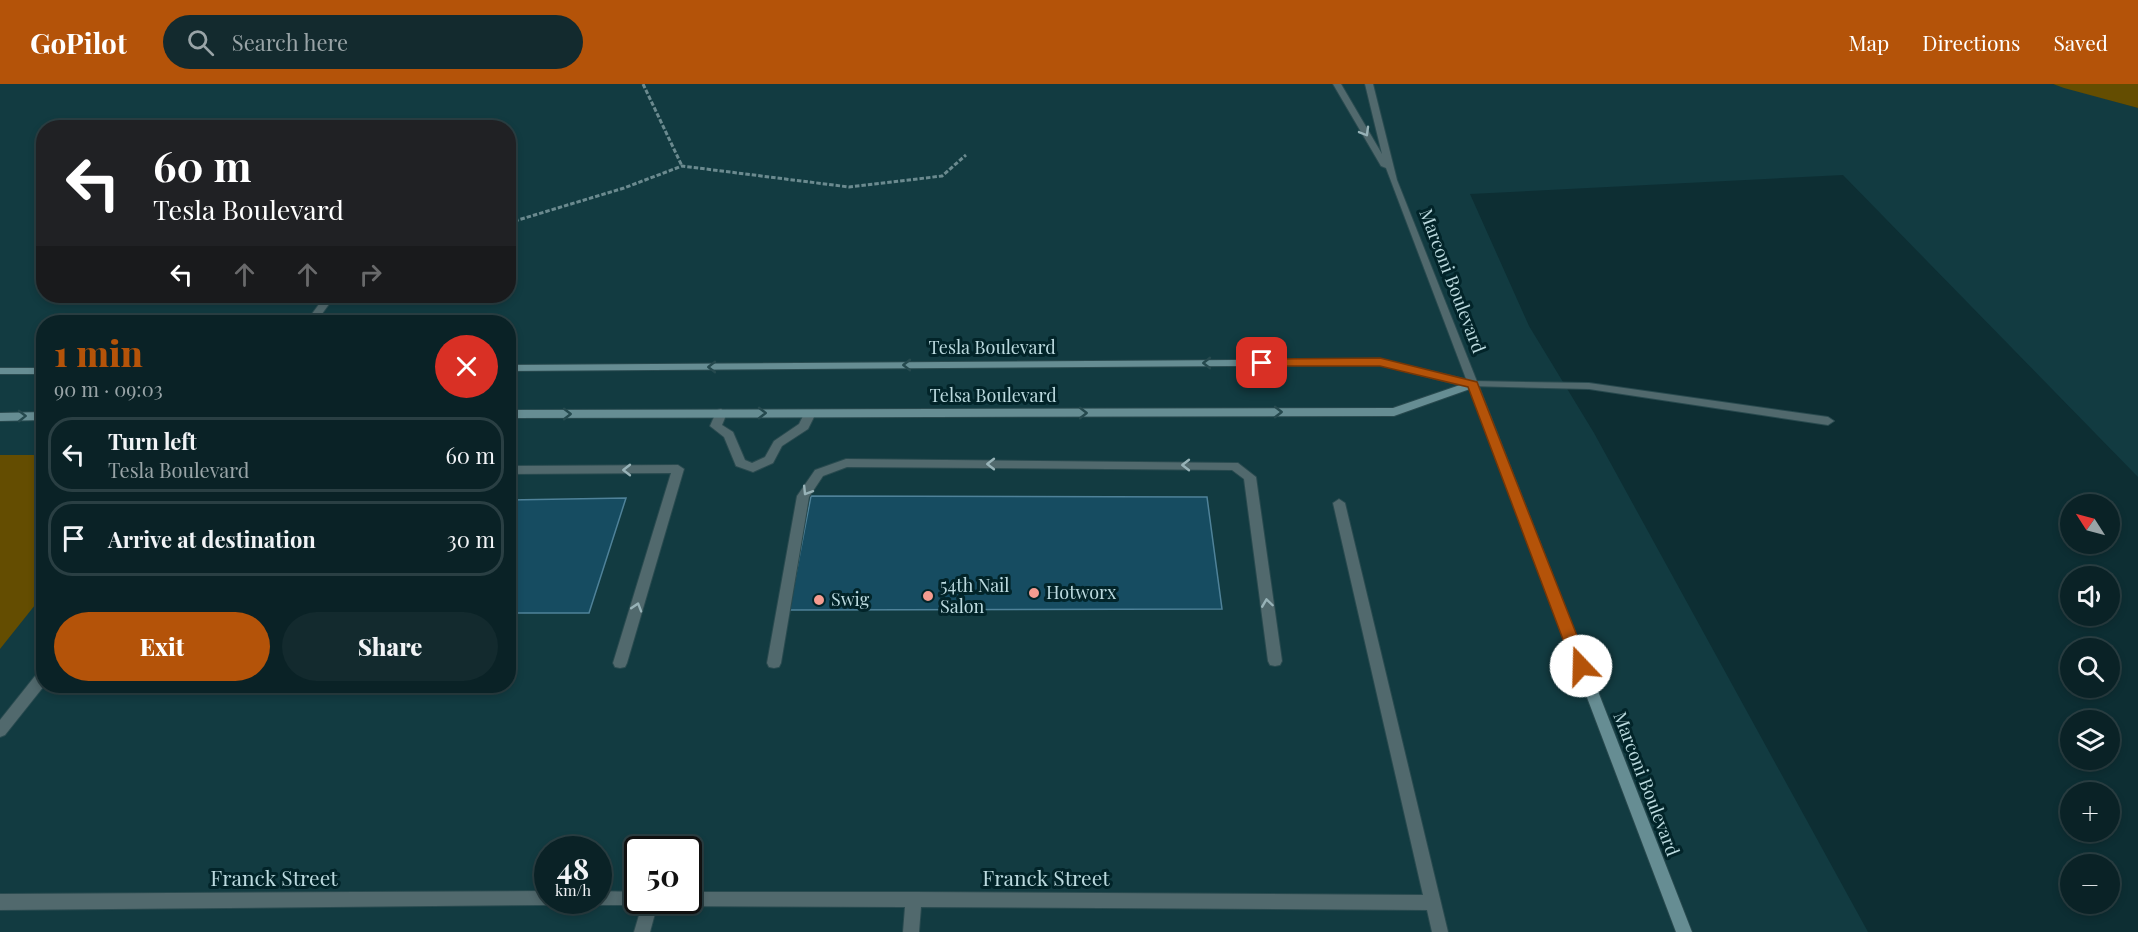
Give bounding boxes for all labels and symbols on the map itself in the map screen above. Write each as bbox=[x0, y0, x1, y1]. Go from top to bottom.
one-way arrow bbox=[1358, 126, 1369, 136]
street label: Marconi Boulevard bbox=[1414, 205, 1492, 357]
street label: Tesla Boulevard bbox=[928, 335, 1056, 359]
pin bbox=[1236, 337, 1287, 388]
one-way arrow bbox=[1202, 357, 1211, 369]
one-way arrow bbox=[902, 359, 911, 371]
one-way arrow bbox=[707, 361, 716, 373]
street label: Telsa Boulevard bbox=[929, 383, 1057, 407]
one-way arrow bbox=[1273, 406, 1282, 418]
one-way arrow bbox=[757, 407, 766, 419]
one-way arrow bbox=[1078, 407, 1087, 419]
one-way arrow bbox=[562, 408, 571, 420]
one-way arrow bbox=[17, 410, 26, 422]
one-way arrow bbox=[987, 458, 996, 470]
one-way arrow bbox=[1182, 459, 1191, 471]
one-way arrow bbox=[622, 464, 631, 476]
one-way arrow bbox=[803, 485, 815, 495]
north arrow bbox=[2060, 494, 2120, 554]
place label: 54th Nail Salon bbox=[940, 573, 1010, 618]
place label: Hotworx bbox=[1046, 580, 1117, 604]
marker: Hotworx bbox=[1027, 586, 1041, 600]
place label: Swig bbox=[831, 587, 870, 611]
marker: 54th Nail Salon bbox=[921, 589, 935, 603]
marker: Swig bbox=[812, 593, 826, 607]
one-way arrow bbox=[1261, 598, 1274, 608]
one-way arrow bbox=[629, 602, 642, 613]
position arrow bbox=[1549, 634, 1613, 698]
street label: Marconi Boulevard bbox=[1608, 708, 1686, 860]
speed limit sign: 50 bbox=[624, 836, 702, 914]
street label: Franck Street bbox=[210, 863, 338, 891]
street label: Franck Street bbox=[982, 863, 1110, 891]

